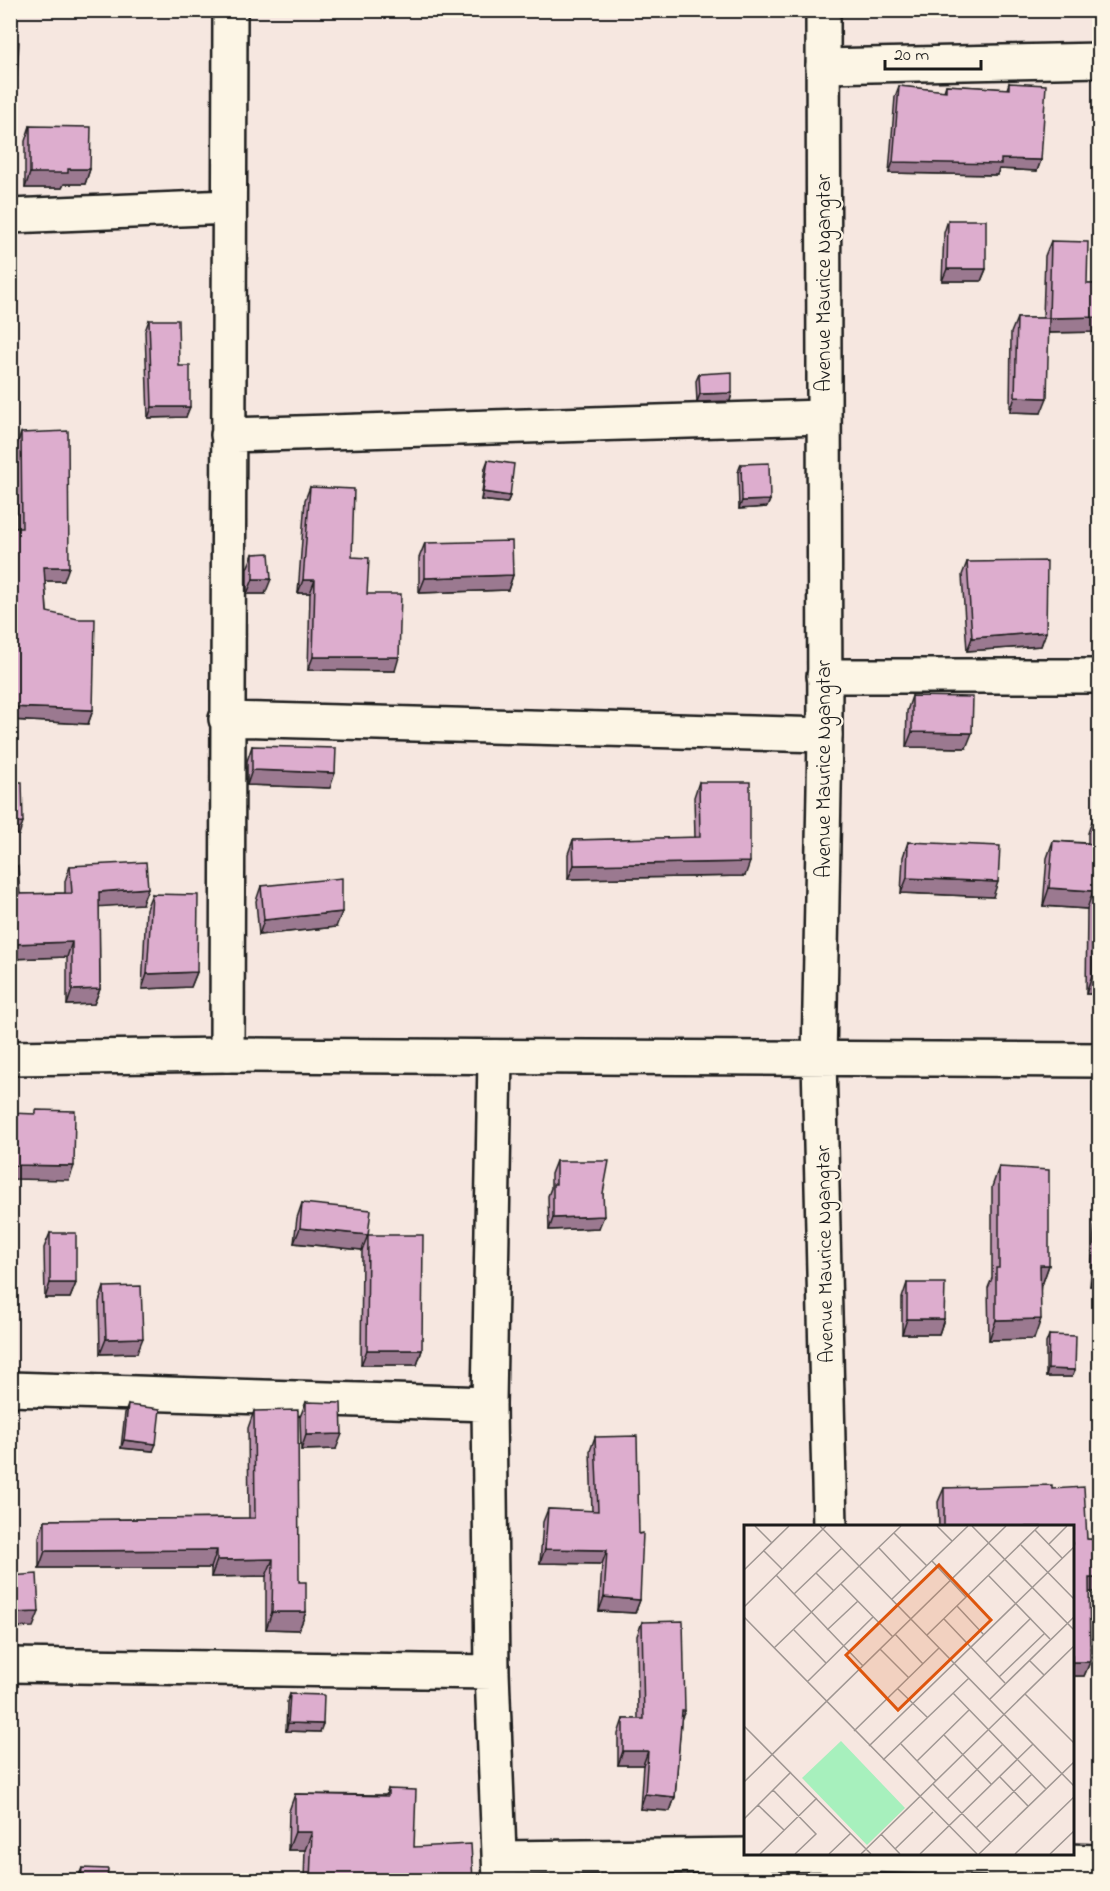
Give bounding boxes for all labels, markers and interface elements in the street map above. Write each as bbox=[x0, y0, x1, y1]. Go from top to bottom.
scale bar bbox=[885, 33, 981, 71]
text: 20 m bbox=[894, 43, 929, 69]
street label: Avenue Maurice Ngangtar bbox=[810, 174, 842, 392]
street label: Avenue Maurice Ngangtar bbox=[810, 660, 842, 878]
street label: Avenue Maurice Ngangtar bbox=[809, 1144, 845, 1363]
inset map bbox=[744, 1525, 1074, 1855]

